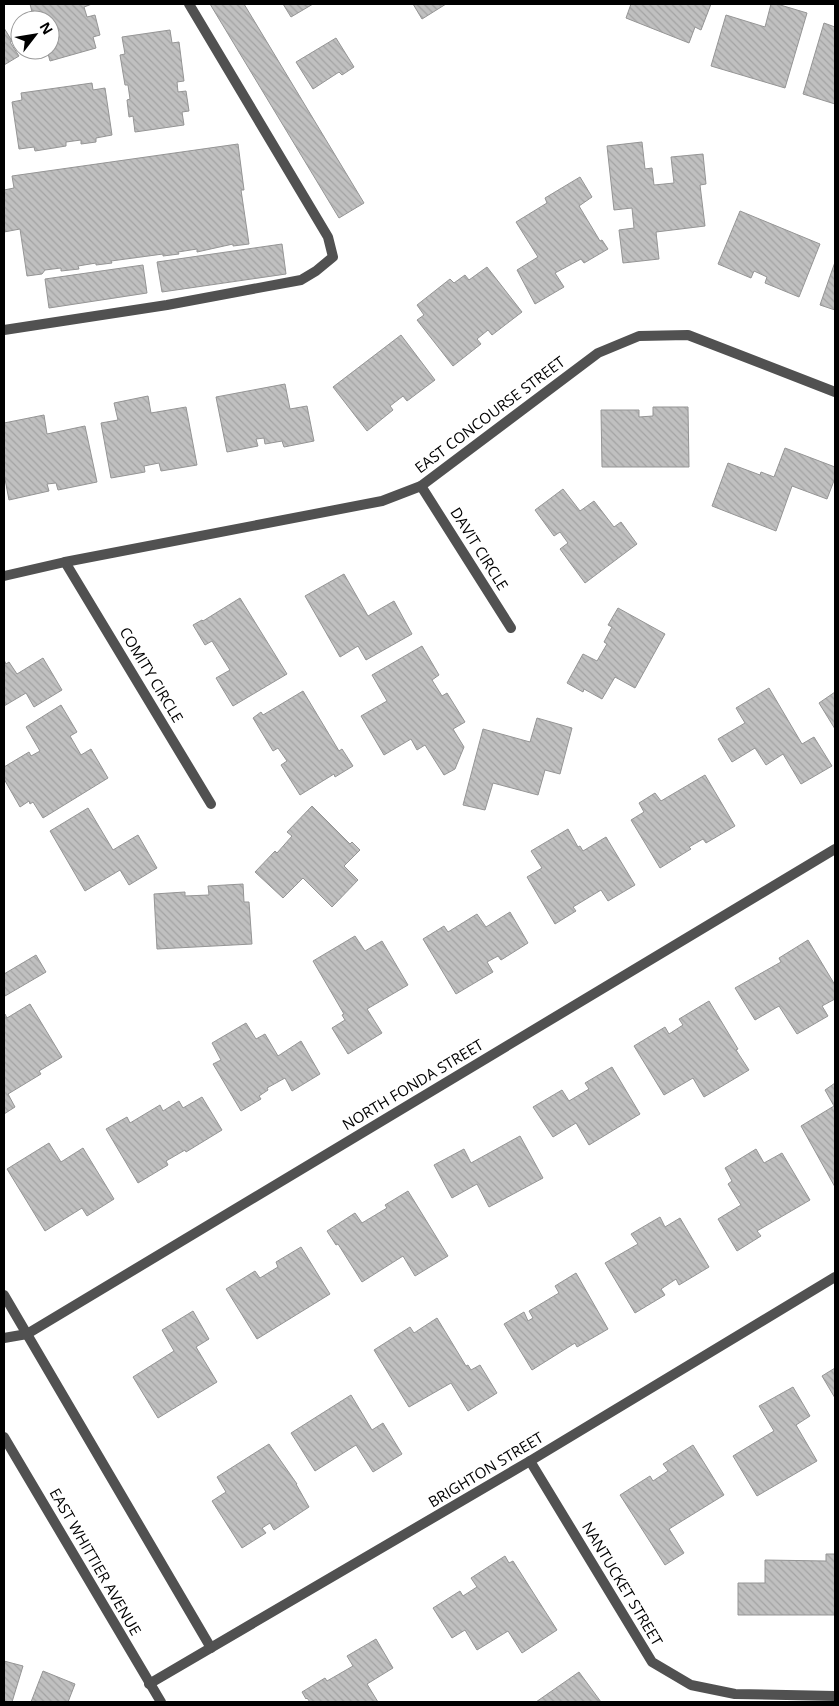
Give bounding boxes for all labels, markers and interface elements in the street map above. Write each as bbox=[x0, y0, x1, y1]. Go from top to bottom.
north arrow bbox=[10, 10, 60, 60]
text: N bbox=[35, 18, 58, 38]
street label: EAST CONCOURSE STREET bbox=[410, 351, 569, 477]
street label: DAVIT CIRCLE bbox=[446, 503, 513, 594]
street label: COMITY CIRCLE bbox=[116, 623, 188, 726]
street label: NORTH FONDA STREET bbox=[338, 1034, 487, 1134]
street label: BRIGHTON STREET bbox=[424, 1426, 547, 1511]
street label: EAST WHITTIER AVENUE bbox=[45, 1484, 146, 1639]
street label: NANTUCKET STREET bbox=[578, 1518, 668, 1650]

